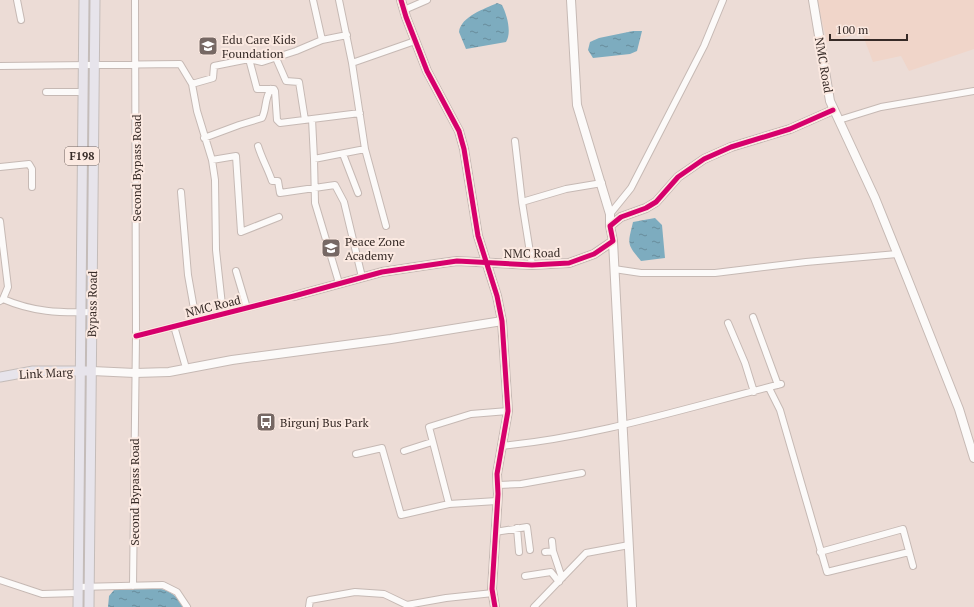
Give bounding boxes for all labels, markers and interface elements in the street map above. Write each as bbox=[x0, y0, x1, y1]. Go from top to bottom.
scale bar bbox=[830, 16, 907, 42]
text: 100 m bbox=[836, 22, 869, 37]
place label: Edu Care Kids Foundation bbox=[222, 32, 296, 61]
school or university icon: Edu Care Kids Foundation bbox=[197, 35, 219, 57]
street label: NMC Road bbox=[812, 36, 836, 95]
street label: Second Bypass Road bbox=[129, 114, 144, 222]
road number: F198 bbox=[65, 147, 99, 165]
place label: Peace Zone Academy bbox=[345, 234, 405, 263]
school or university icon: Peace Zone Academy bbox=[320, 237, 342, 259]
street label: NMC Road bbox=[504, 245, 561, 261]
street label: Bypass Road bbox=[84, 270, 100, 337]
street label: NMC Road bbox=[184, 292, 243, 320]
street label: Link Marg bbox=[19, 364, 74, 382]
bus stop icon: Birgunj Bus Park bbox=[255, 411, 277, 433]
place label: Birgunj Bus Park bbox=[280, 415, 369, 430]
street label: Second Bypass Road bbox=[127, 438, 142, 546]

